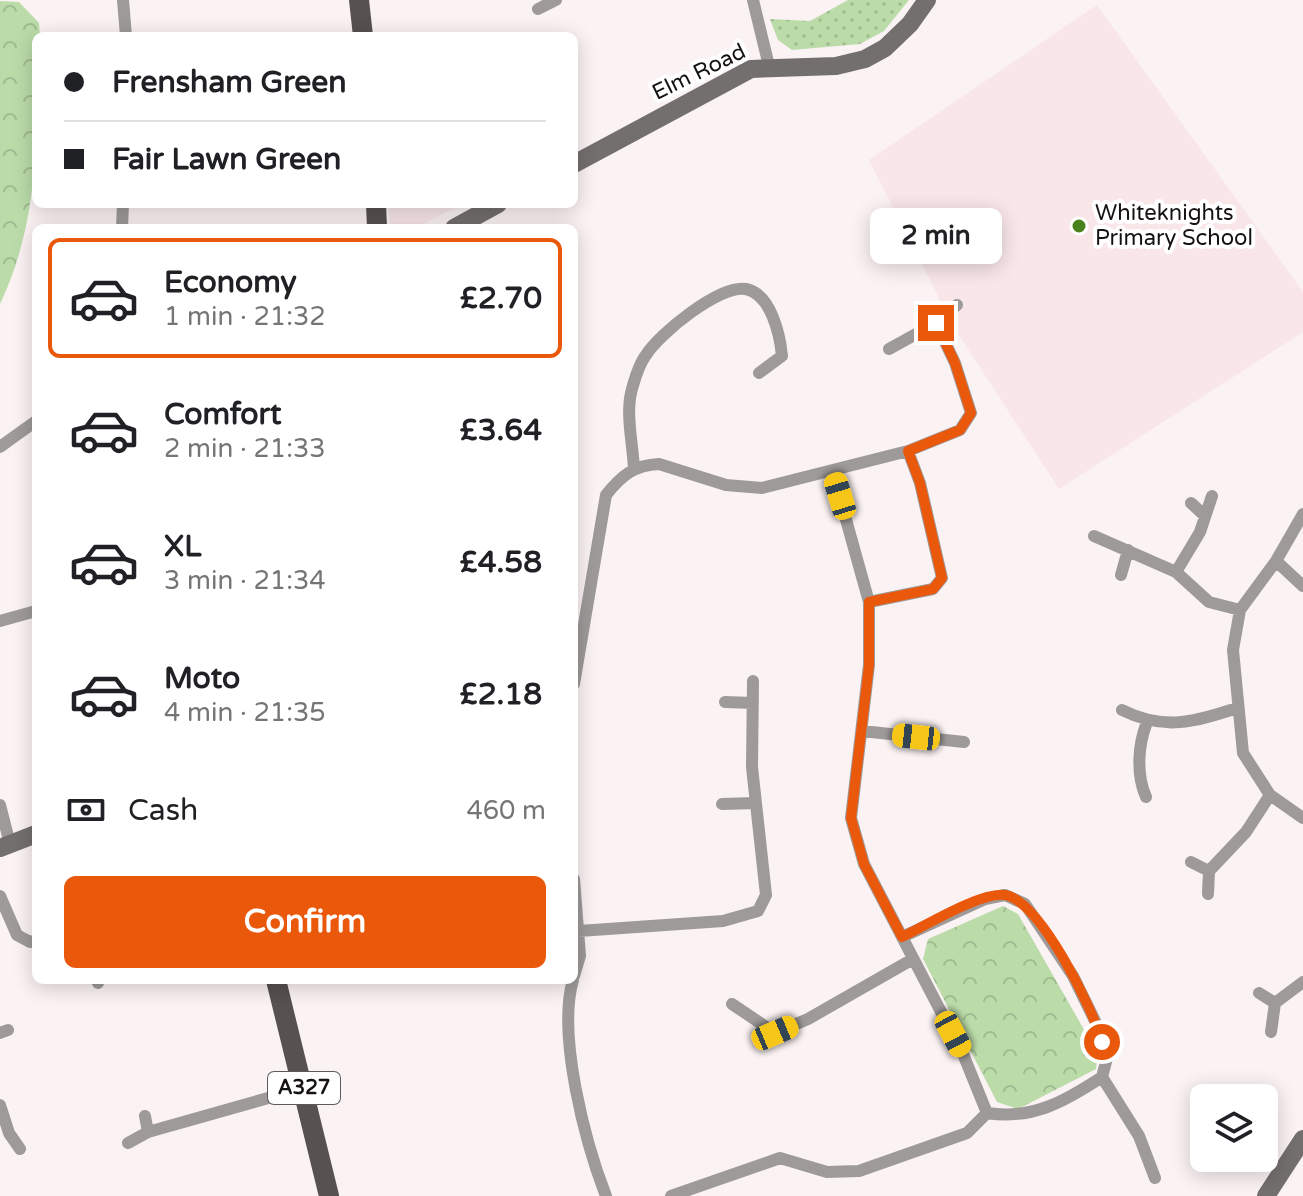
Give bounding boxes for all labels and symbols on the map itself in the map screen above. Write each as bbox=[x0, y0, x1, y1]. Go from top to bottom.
street label: Elm Road bbox=[648, 38, 750, 106]
place label: Whiteknights Primary School bbox=[1095, 200, 1253, 251]
callout: 2 min bbox=[870, 207, 1002, 263]
marker: Whiteknights Primary School bbox=[1070, 217, 1088, 235]
route end bbox=[918, 305, 954, 341]
car bbox=[822, 470, 858, 522]
car bbox=[891, 723, 941, 751]
car bbox=[931, 1007, 975, 1061]
car bbox=[748, 1013, 802, 1053]
route start bbox=[1084, 1024, 1120, 1060]
road number: A327 bbox=[268, 1072, 340, 1104]

